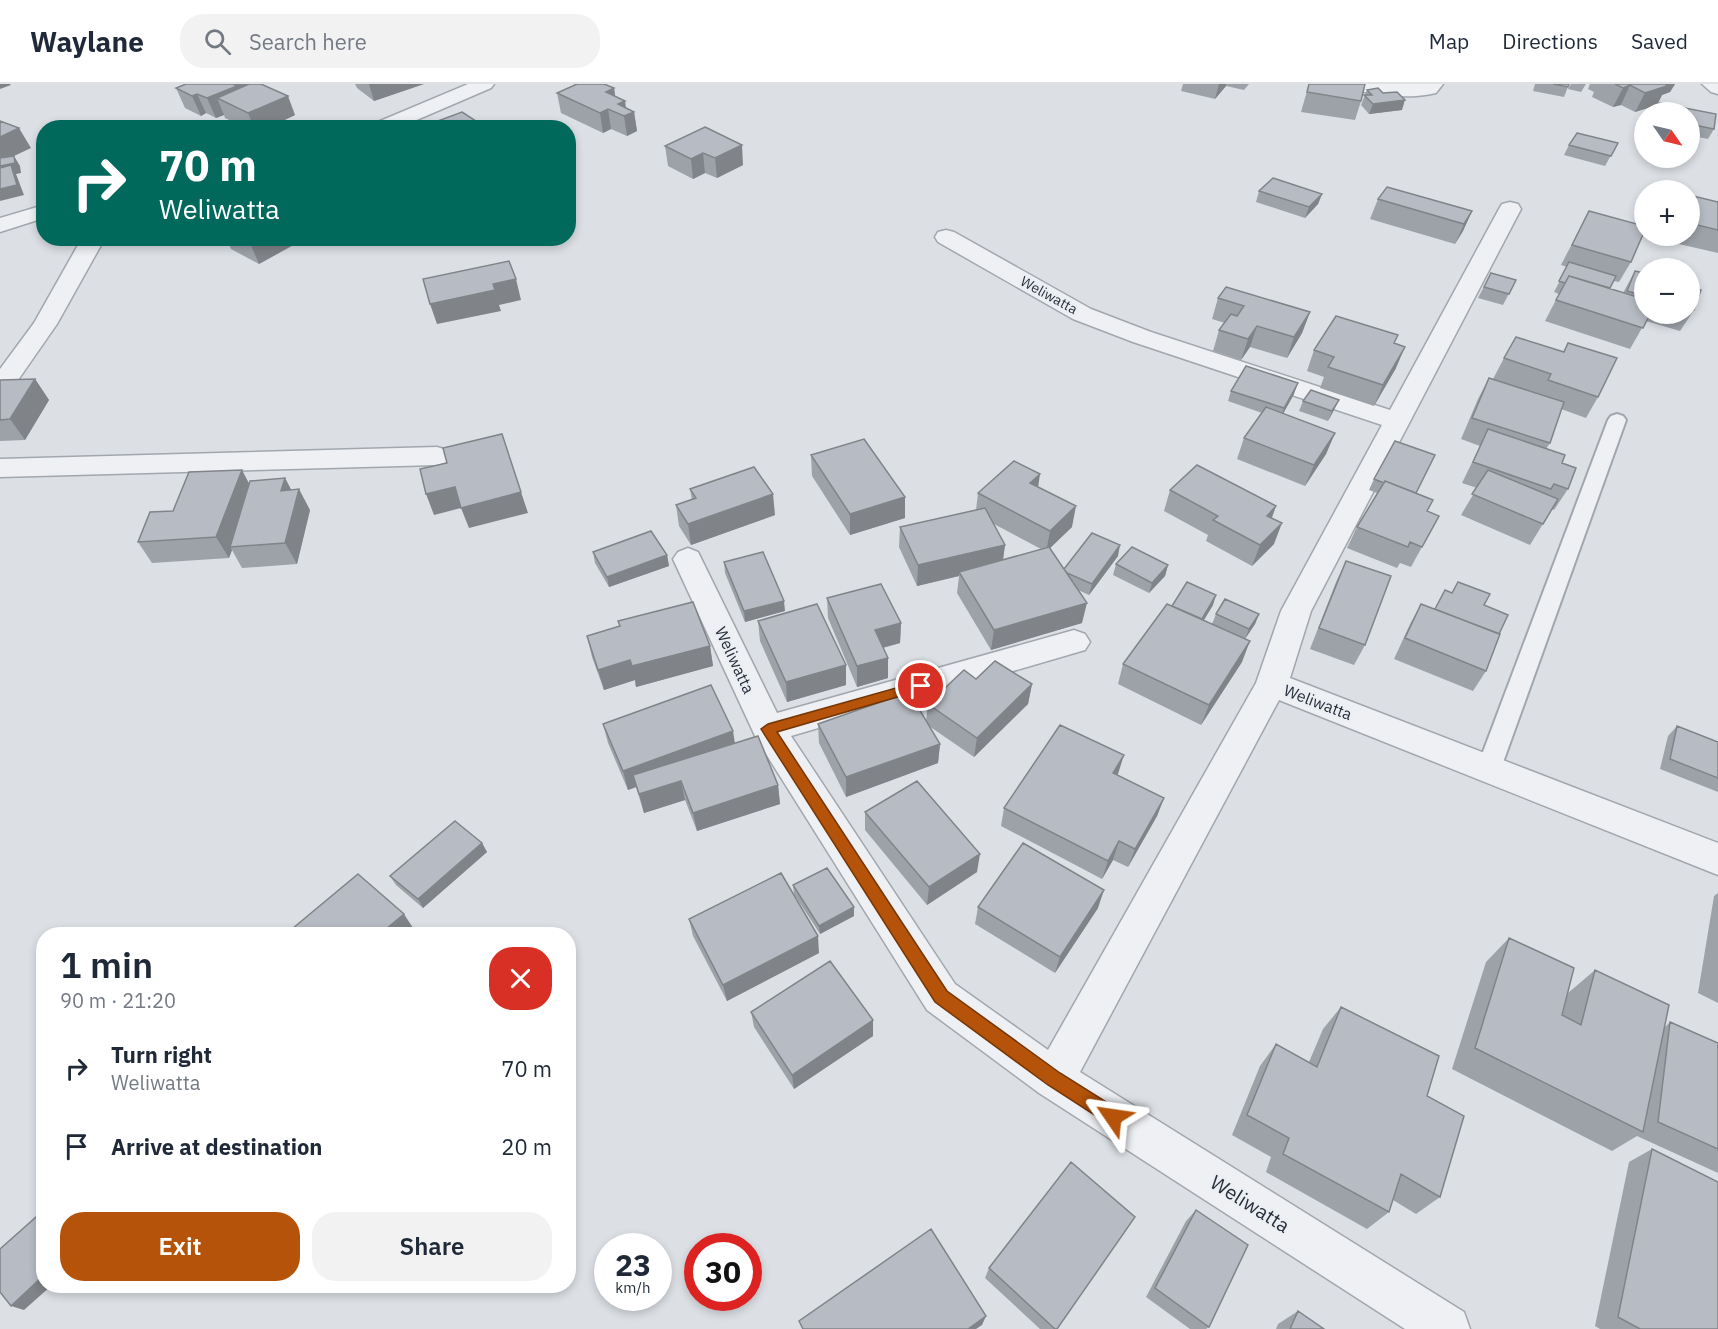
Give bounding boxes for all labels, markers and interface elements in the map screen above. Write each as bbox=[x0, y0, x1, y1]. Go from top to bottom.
search box bbox=[180, 14, 600, 68]
text: Waylane bbox=[30, 23, 144, 60]
icon: search bbox=[201, 25, 234, 58]
text: Search here bbox=[249, 27, 367, 56]
text: Map bbox=[1429, 27, 1469, 55]
text: Directions bbox=[1502, 27, 1598, 55]
text: Saved bbox=[1631, 27, 1688, 55]
north arrow bbox=[1634, 102, 1700, 168]
map controls bbox=[1634, 102, 1700, 324]
text: 70 m bbox=[159, 138, 257, 193]
icon: right bbox=[60, 144, 138, 222]
button: + bbox=[1634, 180, 1700, 246]
text: Weliwatta bbox=[159, 191, 280, 226]
button: − bbox=[1634, 258, 1700, 324]
street label: Weliwatta bbox=[1017, 272, 1081, 318]
street label: Weliwatta bbox=[711, 623, 759, 697]
pin bbox=[895, 660, 946, 711]
icon: arrive bbox=[904, 669, 937, 702]
street label: Weliwatta bbox=[1281, 680, 1355, 724]
text: 1 min bbox=[60, 941, 153, 988]
button: close bbox=[489, 947, 552, 1010]
text: 90 m · 21:20 bbox=[60, 987, 176, 1014]
text: Turn right bbox=[111, 1040, 212, 1069]
icon: right bbox=[60, 1052, 93, 1085]
text: 70 m bbox=[501, 1054, 552, 1083]
text: Weliwatta bbox=[111, 1069, 200, 1096]
position arrow bbox=[1081, 1085, 1145, 1149]
icon: arrive bbox=[60, 1130, 93, 1163]
text: Arrive at destination bbox=[111, 1132, 322, 1161]
text: 20 m bbox=[501, 1132, 552, 1161]
street label: Weliwatta bbox=[1205, 1168, 1296, 1239]
button: Exit bbox=[60, 1212, 300, 1281]
button: Share bbox=[312, 1212, 552, 1281]
speed limit sign: 30 bbox=[684, 1233, 762, 1311]
text: 23 bbox=[615, 1245, 651, 1284]
text: km/h bbox=[615, 1278, 651, 1297]

